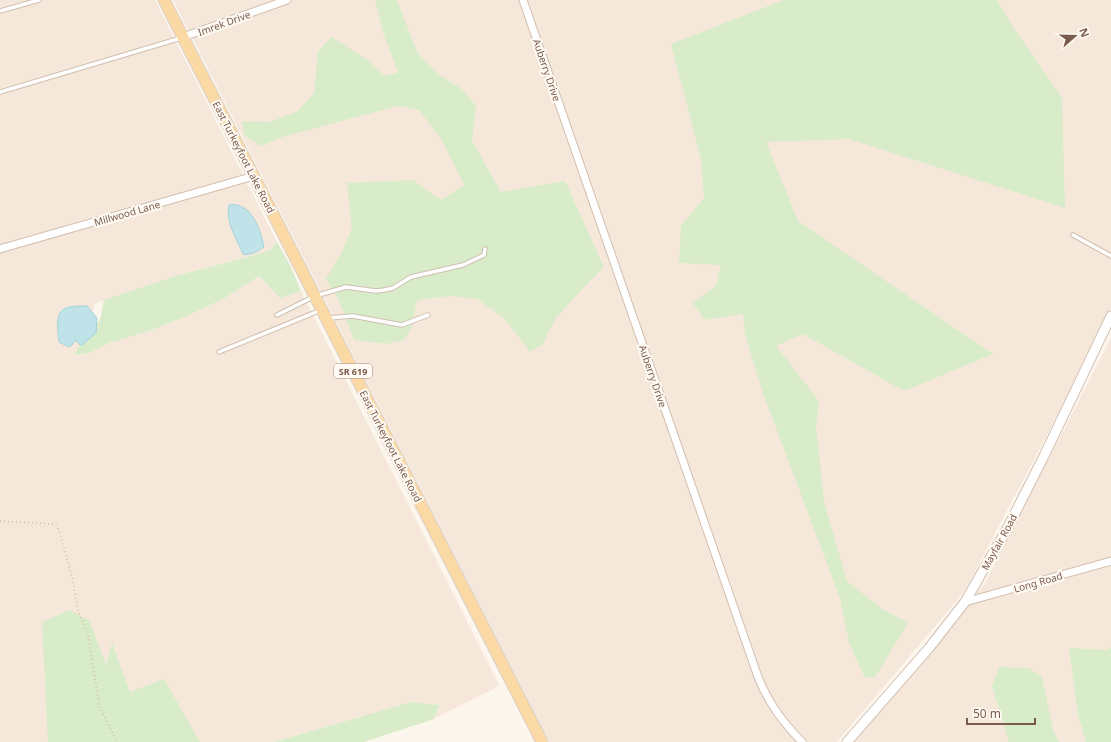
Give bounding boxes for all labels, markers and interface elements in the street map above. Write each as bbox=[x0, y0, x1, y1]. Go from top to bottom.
street label: Imrek Drive bbox=[196, 7, 253, 39]
north arrow bbox=[1055, 16, 1095, 56]
text: N bbox=[1076, 26, 1093, 39]
street label: Auberry Drive bbox=[530, 37, 564, 103]
street label: East Turkeyfoot Lake Road bbox=[210, 99, 278, 215]
street label: Millwood Lane bbox=[92, 197, 162, 229]
street label: Auberry Drive bbox=[636, 343, 670, 409]
road number: SR 619 bbox=[334, 364, 372, 378]
street label: East Turkeyfoot Lake Road bbox=[357, 388, 425, 504]
street label: Mayfair Road bbox=[978, 511, 1020, 573]
street label: Long Road bbox=[1012, 568, 1064, 596]
scale bar bbox=[967, 700, 1035, 726]
text: 50 m bbox=[973, 705, 1001, 722]

